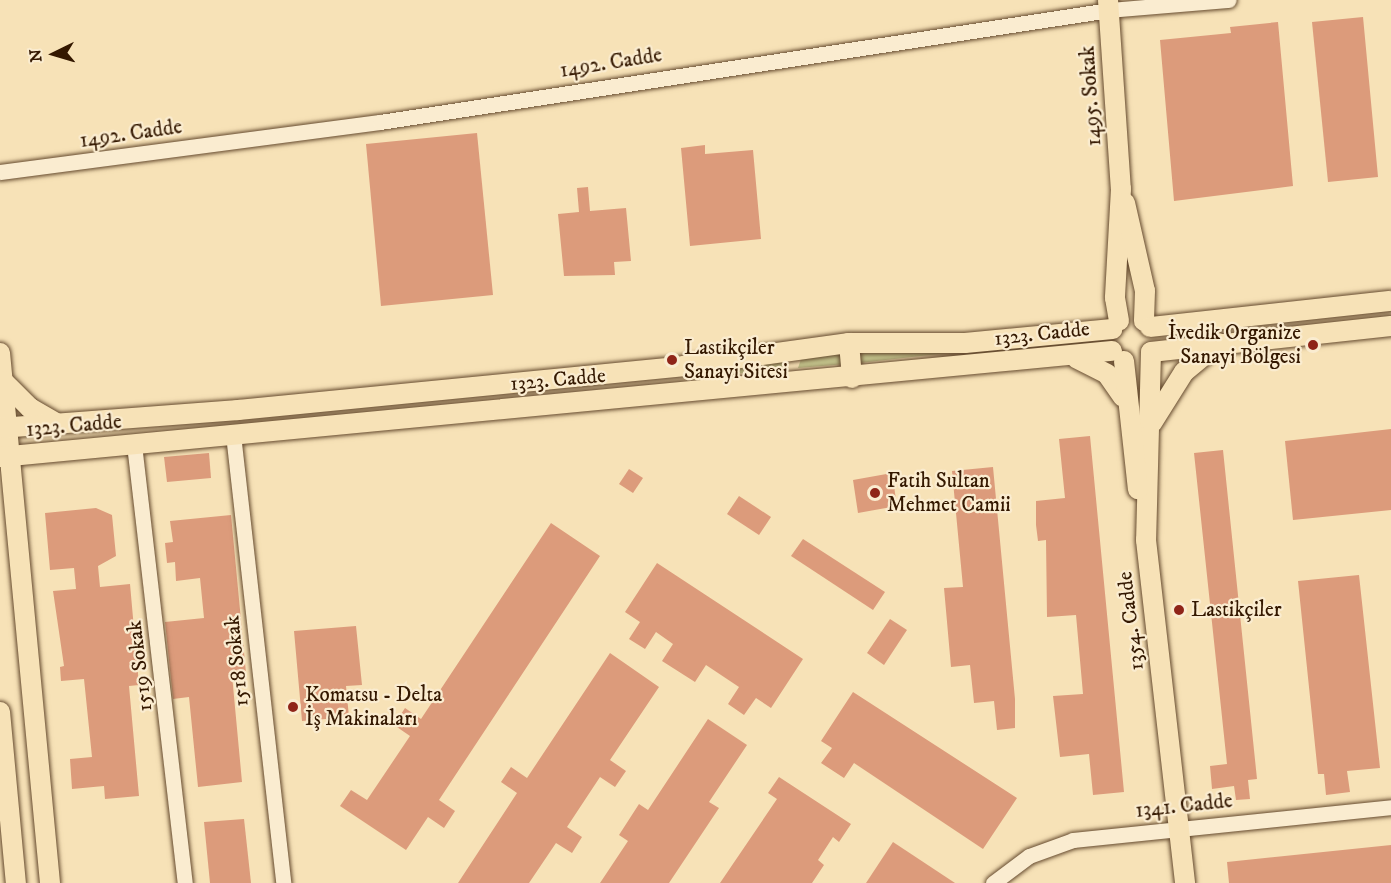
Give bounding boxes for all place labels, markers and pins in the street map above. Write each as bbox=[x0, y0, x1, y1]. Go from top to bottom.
place label: İvedik Organize Sanayi Bölgesi bbox=[1168, 320, 1301, 370]
place label: Lastikçiler Sanayi Sitesi bbox=[684, 335, 788, 385]
marker: İvedik Organize Sanayi Bölgesi bbox=[1306, 338, 1320, 352]
marker: Lastikçiler Sanayi Sitesi bbox=[665, 353, 679, 367]
place label: Fatih Sultan Mehmet Camii bbox=[887, 468, 1011, 518]
marker: Fatih Sultan Mehmet Camii bbox=[868, 486, 882, 500]
place label: Lastikçiler bbox=[1191, 597, 1282, 623]
marker: Lastikçiler bbox=[1172, 603, 1186, 617]
place label: Komatsu - Delta İş Makinaları bbox=[305, 682, 442, 732]
marker: Komatsu - Delta İş Makinaları bbox=[286, 700, 300, 714]

